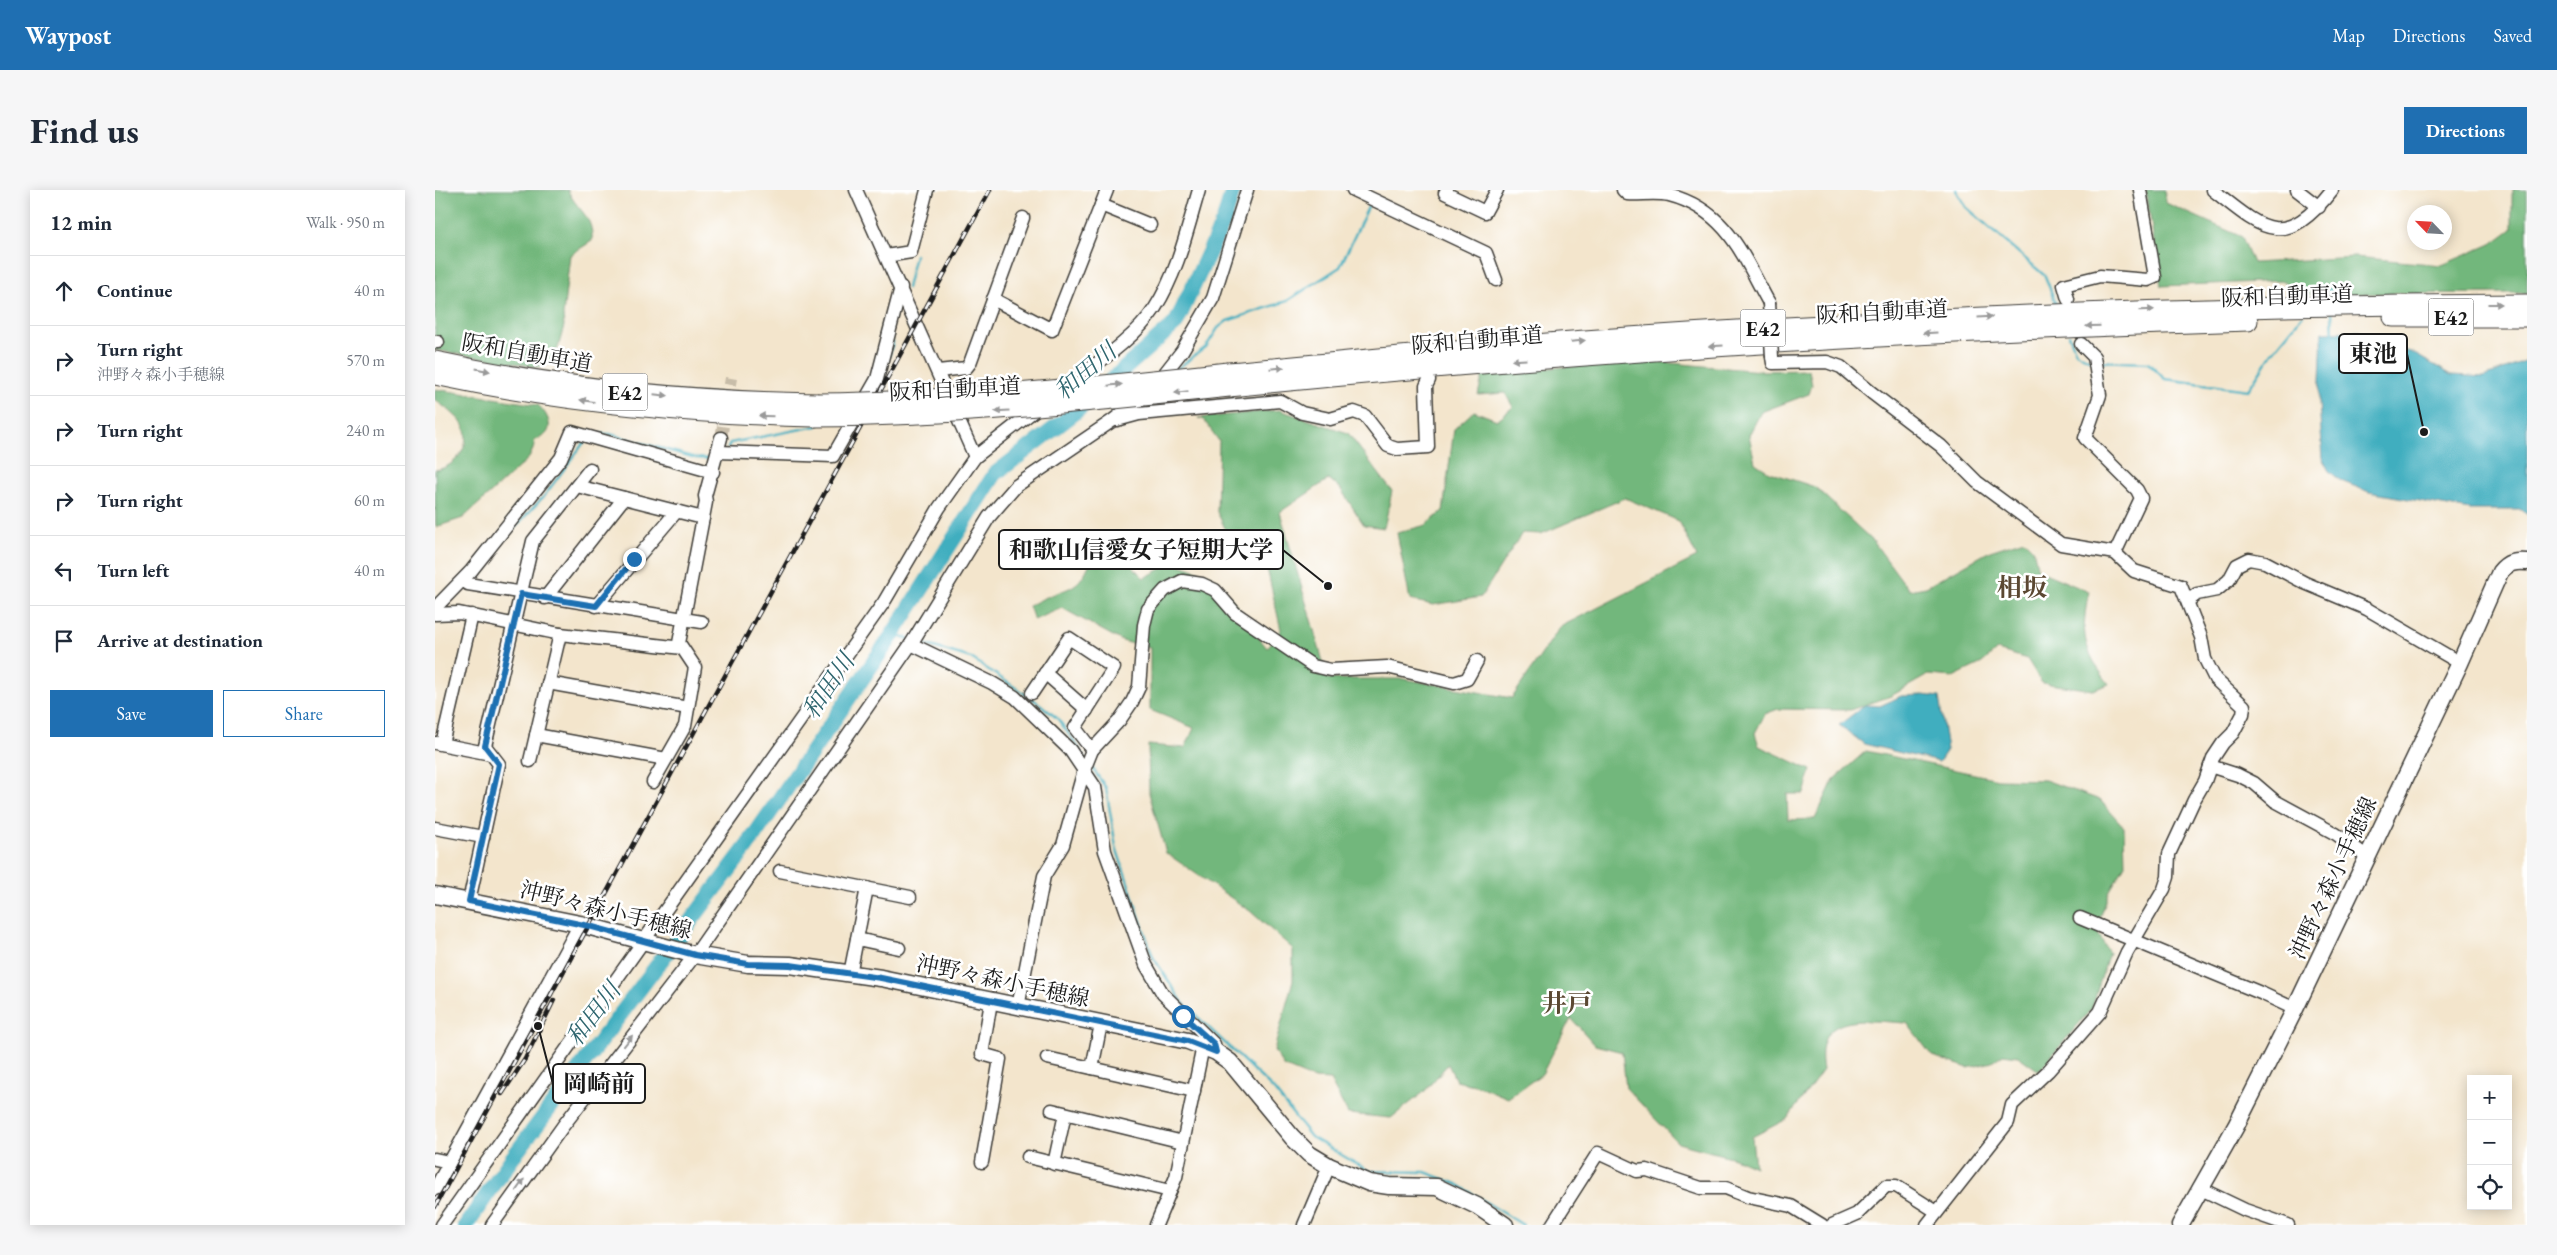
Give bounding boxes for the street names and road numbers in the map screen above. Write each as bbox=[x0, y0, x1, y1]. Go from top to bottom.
street label: 阪和自動車道 bbox=[2221, 279, 2353, 313]
street label: 阪和自動車道 bbox=[1815, 294, 1949, 330]
road number: E42 bbox=[2429, 298, 2473, 336]
road number: E42 bbox=[1741, 310, 1785, 346]
street label: 阪和自動車道 bbox=[1410, 320, 1544, 360]
street label: 阪和自動車道 bbox=[459, 327, 595, 379]
street label: 阪和自動車道 bbox=[888, 371, 1022, 407]
road number: E42 bbox=[603, 373, 647, 410]
street label: 沖野々森小手穂線 bbox=[2283, 792, 2383, 964]
street label: 沖野々森小手穂線 bbox=[517, 875, 695, 945]
street label: 沖野々森小手穂線 bbox=[914, 949, 1092, 1013]

